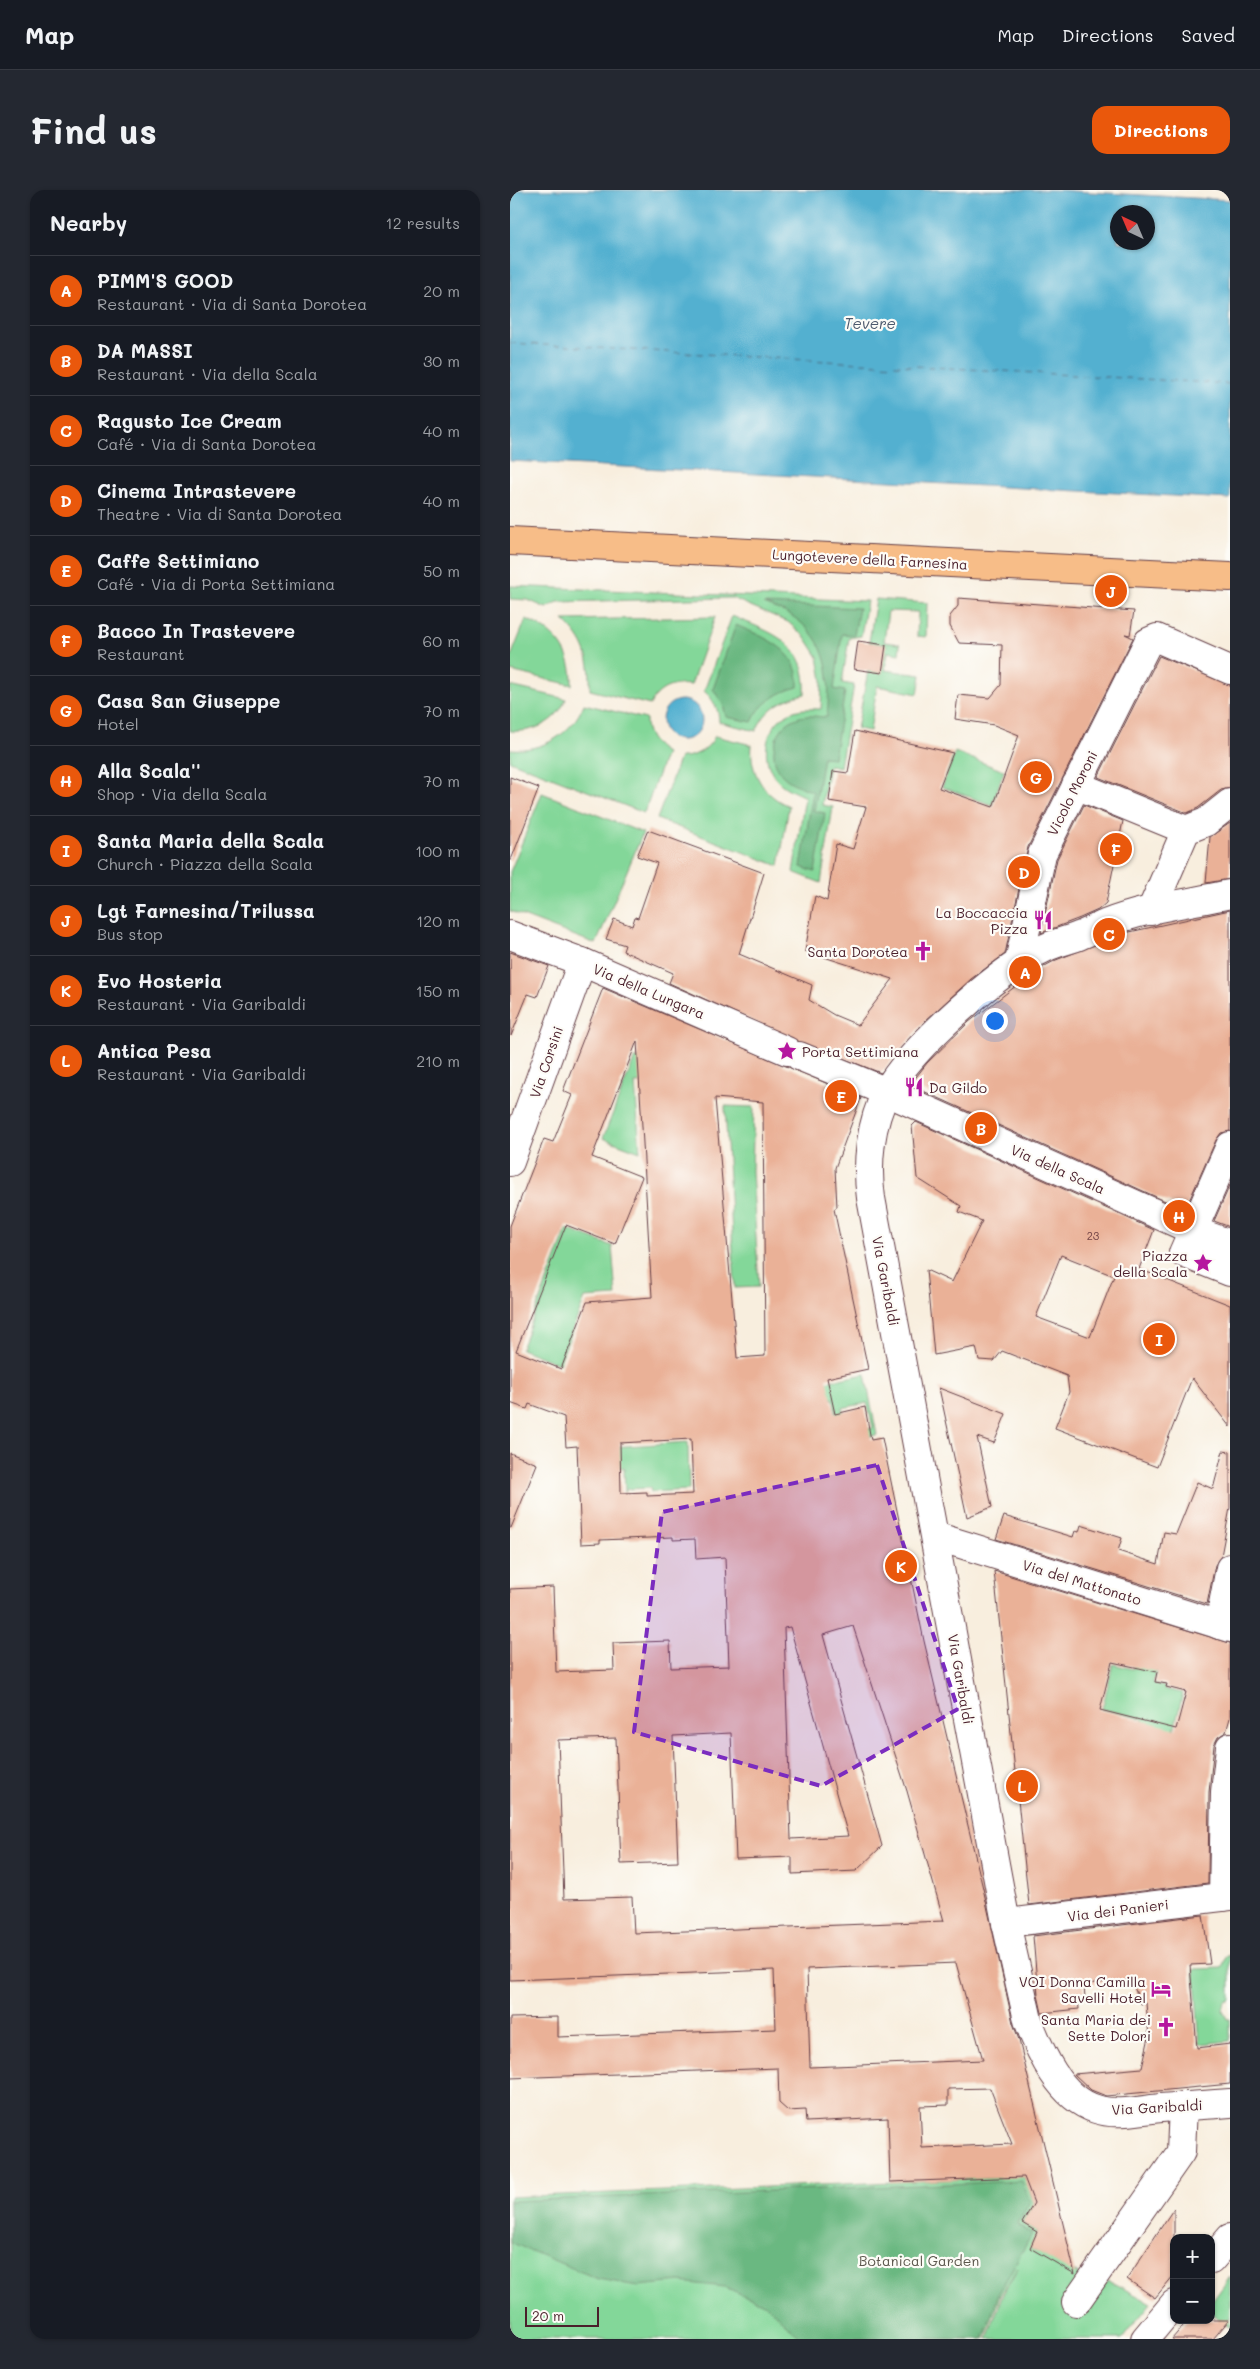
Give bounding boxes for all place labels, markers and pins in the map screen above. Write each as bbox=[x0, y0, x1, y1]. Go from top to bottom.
pin: J bbox=[1095, 572, 1127, 610]
pin: G bbox=[1020, 758, 1052, 796]
pin: F bbox=[1100, 830, 1132, 868]
pin: D bbox=[1008, 853, 1040, 891]
place label: La Boccaccia Pizza bbox=[936, 903, 1028, 938]
restaurant icon: La Boccaccia Pizza bbox=[1032, 909, 1054, 931]
pin: C bbox=[1093, 915, 1125, 953]
church icon: Santa Dorotea bbox=[912, 940, 934, 962]
place label: Santa Dorotea bbox=[807, 942, 908, 961]
pin: A bbox=[1009, 953, 1041, 991]
place icon: Porta Settimiana bbox=[776, 1040, 798, 1062]
place label: Porta Settimiana bbox=[802, 1042, 919, 1061]
restaurant icon: Da Gildo bbox=[903, 1076, 925, 1098]
pin: E bbox=[825, 1077, 857, 1115]
place label: Da Gildo bbox=[929, 1078, 987, 1097]
pin: B bbox=[965, 1109, 997, 1147]
pin: H bbox=[1163, 1197, 1195, 1235]
place label: Piazza della Scala bbox=[1113, 1246, 1188, 1281]
place icon: Piazza della Scala bbox=[1192, 1252, 1214, 1274]
pin: I bbox=[1143, 1320, 1175, 1358]
pin: K bbox=[885, 1547, 917, 1585]
pin: L bbox=[1006, 1767, 1038, 1805]
place label: VOI Donna Camilla Savelli Hotel bbox=[1019, 1972, 1146, 2007]
hotel icon: VOI Donna Camilla Savelli Hotel bbox=[1150, 1978, 1172, 2000]
place label: Santa Maria dei Sette Dolori bbox=[1041, 2010, 1151, 2045]
church icon: Santa Maria dei Sette Dolori bbox=[1155, 2016, 1177, 2038]

